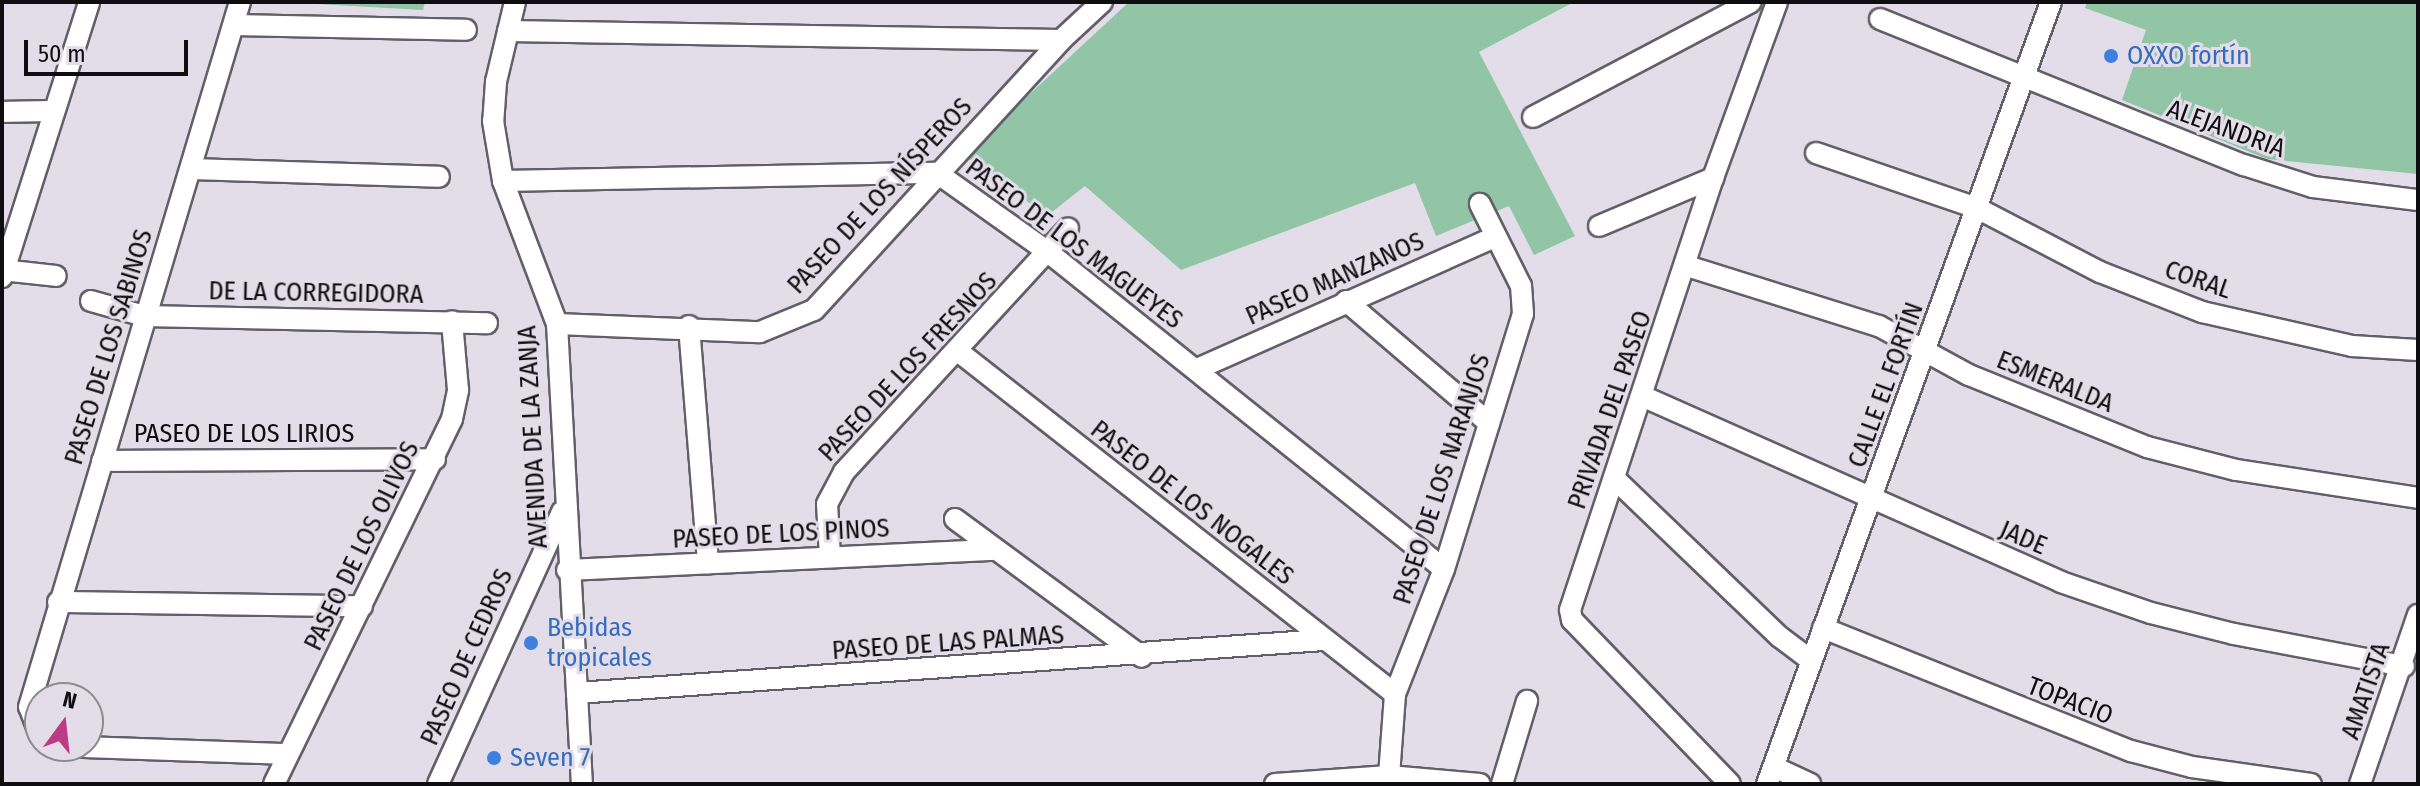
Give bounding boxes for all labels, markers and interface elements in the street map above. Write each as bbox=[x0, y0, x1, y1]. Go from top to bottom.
scale bar bbox=[28, 24, 192, 74]
text: 50 m bbox=[38, 40, 86, 68]
place label: OXXO fortín bbox=[2127, 40, 2250, 72]
marker: OXXO fortín bbox=[2102, 47, 2120, 65]
street label: PASEO DE LOS NÍSPEROS bbox=[781, 92, 979, 300]
street label: ALEJANDRIA bbox=[2163, 93, 2289, 165]
street label: PASEO DE LOS MAGUEYES bbox=[959, 152, 1189, 336]
street label: PASEO DE LOS SABINOS bbox=[58, 226, 160, 468]
street label: PASEO MANZANOS bbox=[1241, 226, 1429, 332]
street label: CORAL bbox=[2161, 254, 2235, 306]
street label: PASEO DE LOS FRESNOS bbox=[812, 266, 1004, 468]
street label: DE LA CORREGIDORA bbox=[208, 276, 424, 310]
street label: CALLE EL FORTÍN bbox=[1842, 298, 1930, 472]
street label: PRIVADA DEL PASEO bbox=[1561, 307, 1659, 513]
street label: AVENIDA DE LA ZANJA bbox=[512, 325, 554, 549]
street label: ESMERALDA bbox=[1992, 344, 2118, 420]
street label: PASEO DE LOS NARANJOS bbox=[1387, 350, 1497, 608]
street label: PASEO DE LOS NOGALES bbox=[1084, 414, 1300, 592]
street label: PASEO DE LOS LIRIOS bbox=[134, 418, 354, 450]
street label: PASEO DE LOS OLIVOS bbox=[298, 436, 426, 656]
street label: PASEO DE LOS PINOS bbox=[672, 513, 890, 555]
street label: JADE bbox=[1995, 514, 2051, 562]
street label: PASEO DE CEDROS bbox=[414, 564, 520, 750]
place label: Bebidas tropicales bbox=[547, 612, 652, 674]
street label: PASEO DE LAS PALMAS bbox=[831, 619, 1065, 667]
marker: Bebidas tropicales bbox=[522, 634, 540, 652]
street label: AMATISTA bbox=[2335, 639, 2397, 743]
street label: TOPACIO bbox=[2023, 670, 2117, 732]
north arrow bbox=[24, 682, 104, 762]
text: N bbox=[60, 686, 80, 715]
place label: Seven 7 bbox=[510, 742, 590, 774]
marker: Seven 7 bbox=[485, 749, 503, 767]

